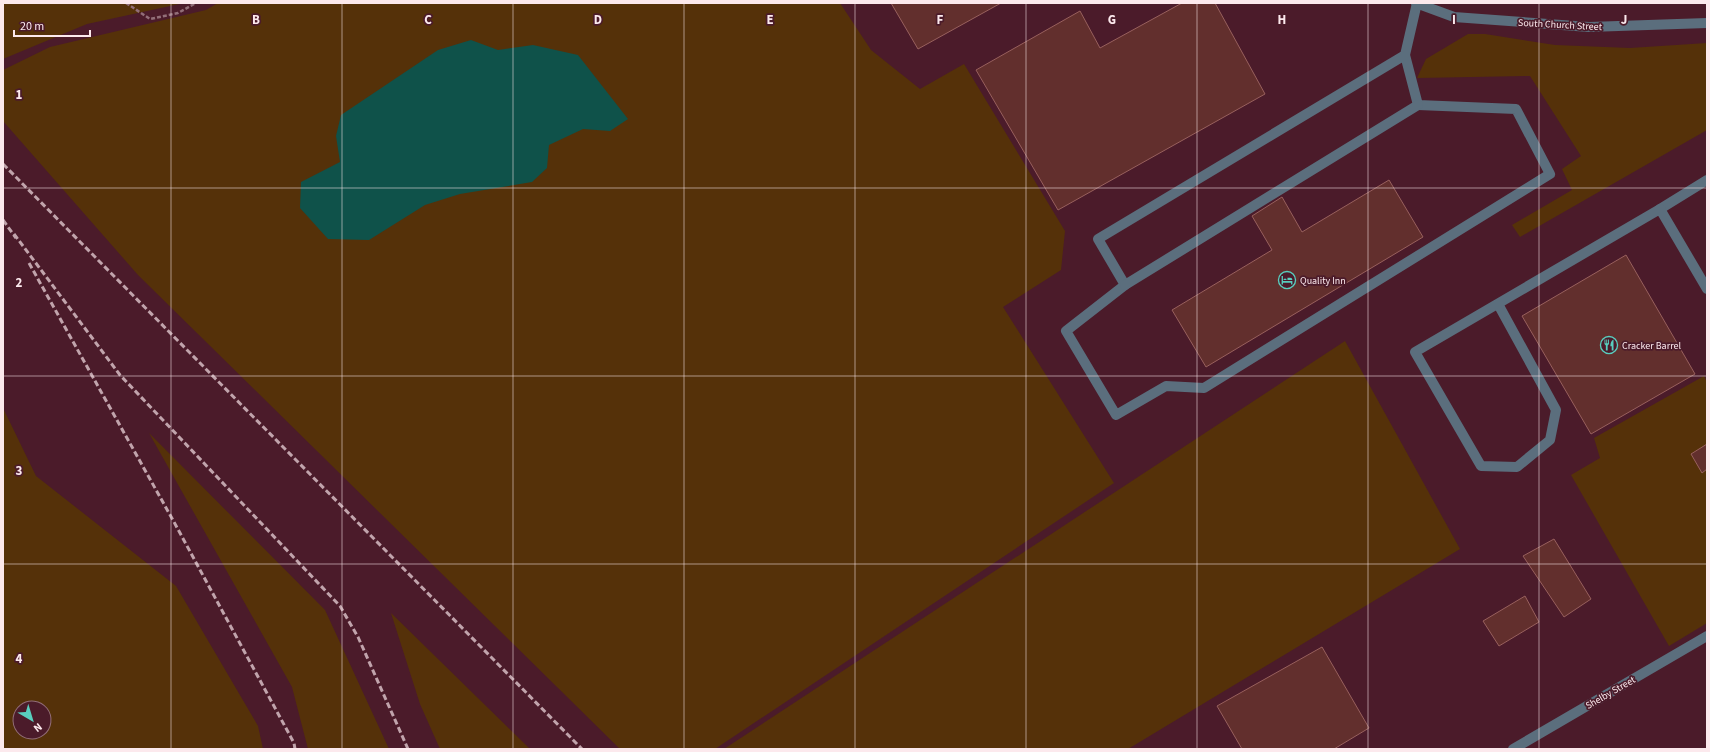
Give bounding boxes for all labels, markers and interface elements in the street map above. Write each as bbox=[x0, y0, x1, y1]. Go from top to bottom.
text: B bbox=[252, 11, 260, 29]
text: C bbox=[424, 11, 432, 29]
text: D bbox=[594, 11, 602, 29]
text: E bbox=[766, 11, 774, 29]
text: F bbox=[937, 11, 944, 29]
text: G bbox=[1108, 11, 1116, 29]
text: H bbox=[1278, 11, 1286, 29]
text: I bbox=[1452, 11, 1456, 29]
text: J bbox=[1621, 11, 1627, 29]
scale bar bbox=[14, 12, 90, 38]
street label: South Church Street bbox=[1518, 16, 1603, 34]
text: 20 m bbox=[20, 18, 44, 35]
text: 1 bbox=[16, 86, 23, 104]
hotel icon: Quality Inn bbox=[1277, 270, 1297, 290]
text: 2 bbox=[16, 274, 23, 292]
place label: Quality Inn bbox=[1300, 274, 1346, 288]
restaurant icon: Cracker Barrel bbox=[1599, 335, 1619, 355]
place label: Cracker Barrel bbox=[1622, 339, 1681, 353]
text: 3 bbox=[16, 462, 23, 480]
text: 4 bbox=[16, 650, 23, 668]
street label: Shelby Street bbox=[1583, 673, 1639, 713]
north arrow bbox=[12, 700, 52, 740]
text: N bbox=[30, 719, 45, 736]

